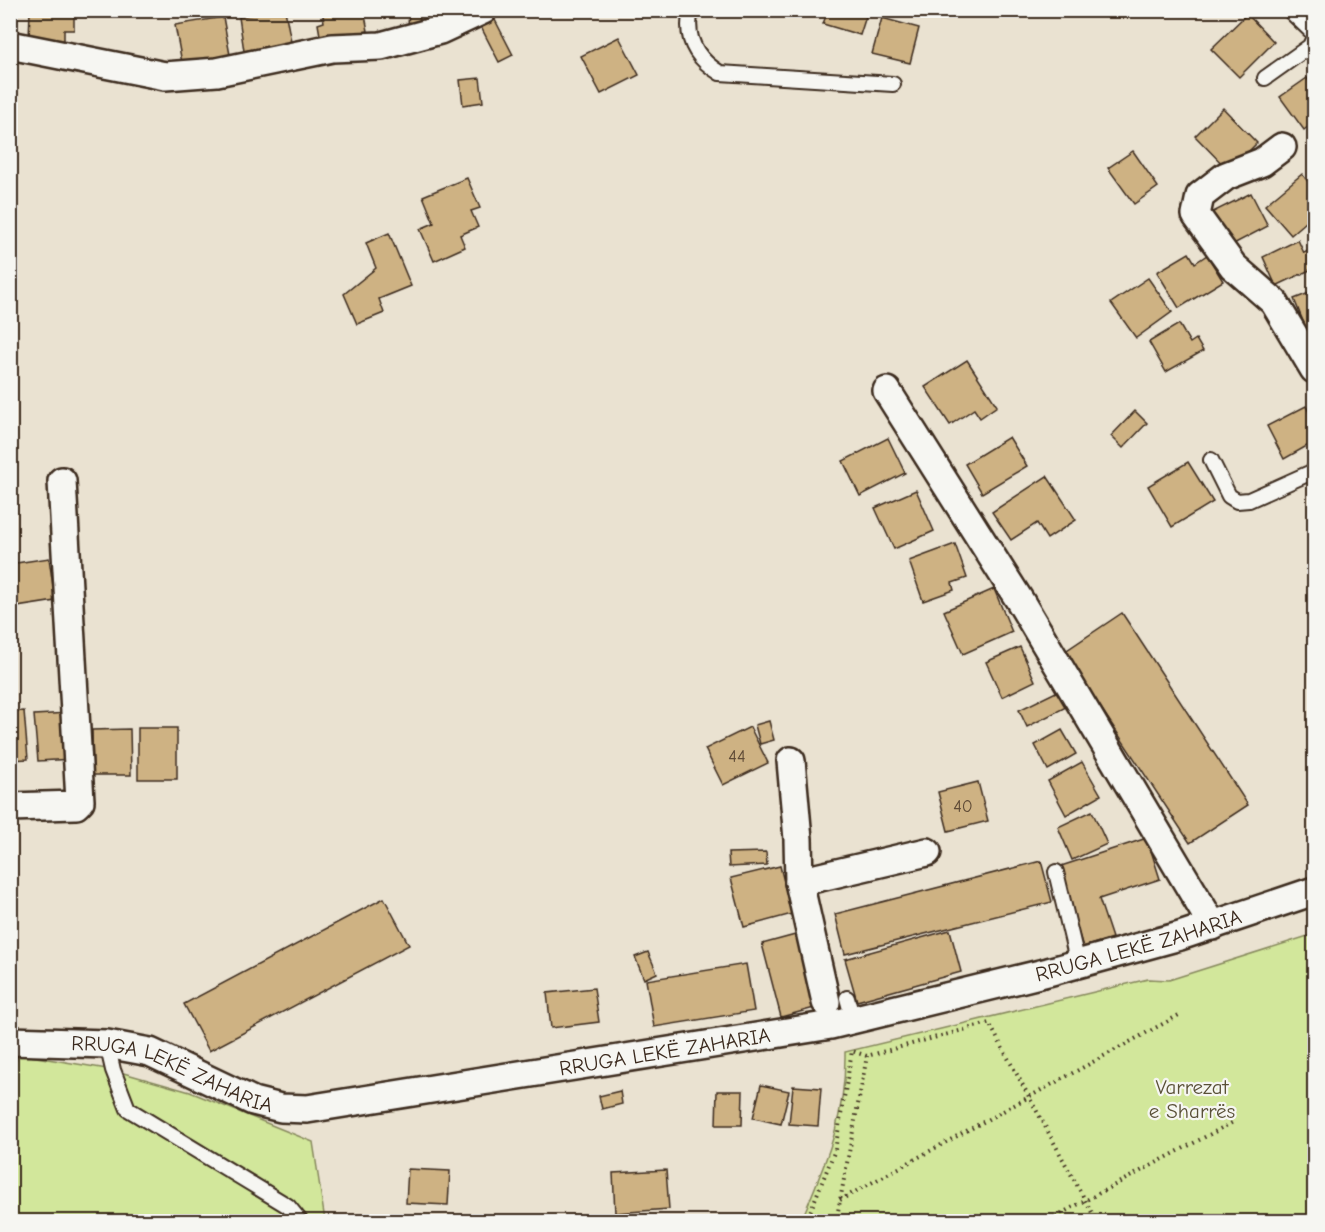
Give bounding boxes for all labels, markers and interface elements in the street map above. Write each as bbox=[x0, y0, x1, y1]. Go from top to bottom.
house number: 44 bbox=[728, 746, 746, 767]
house number: 40 bbox=[953, 796, 973, 817]
street label: RRUGA LEKË ZAHARIA bbox=[1033, 904, 1245, 987]
street label: RRUGA LEKË ZAHARIA bbox=[558, 1023, 772, 1080]
street label: RRUGA LEKË ZAHARIA bbox=[71, 1031, 275, 1117]
park label: Varrezat e Sharrës bbox=[1149, 1075, 1235, 1123]

